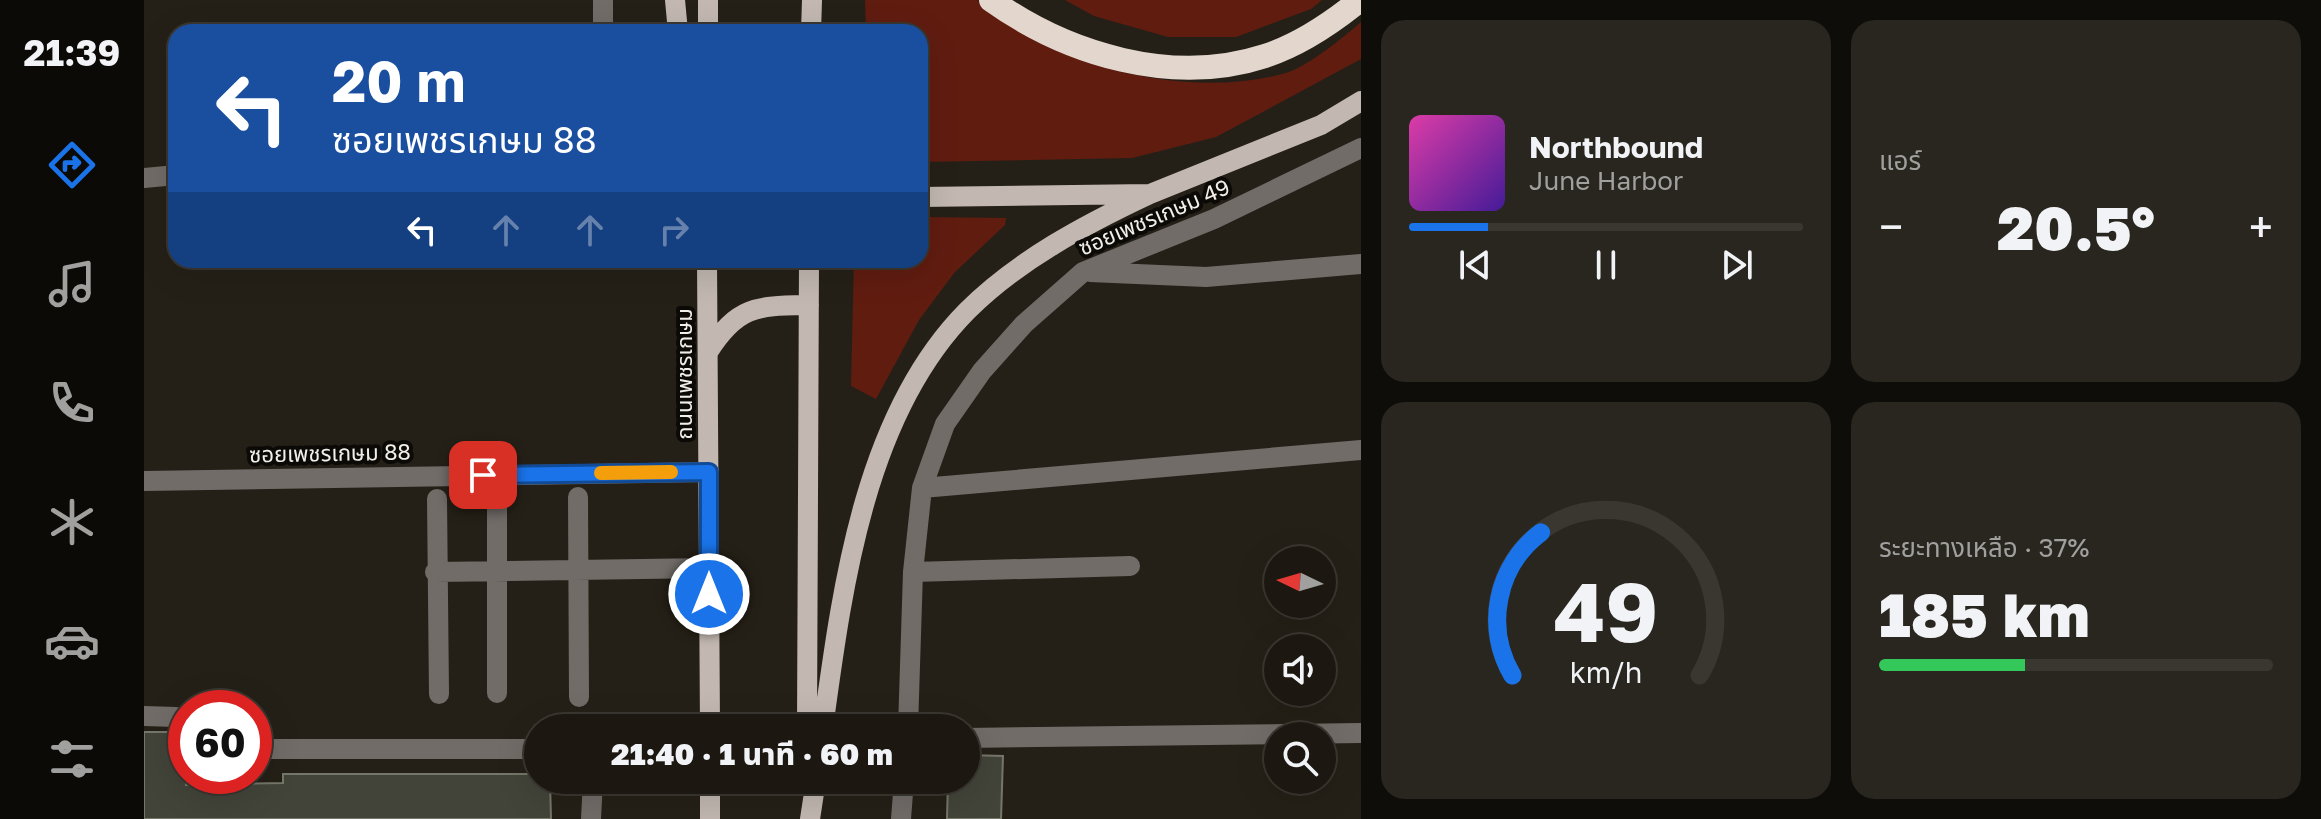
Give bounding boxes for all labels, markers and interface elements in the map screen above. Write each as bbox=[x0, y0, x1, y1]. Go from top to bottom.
text: 21:39 bbox=[24, 31, 120, 74]
text: 20 m bbox=[332, 47, 466, 114]
icon: left bbox=[200, 56, 304, 160]
text: ซอยเพชรเกษม 88 bbox=[332, 118, 597, 161]
text: Northbound bbox=[1529, 129, 1703, 165]
icon: directions bbox=[44, 137, 100, 193]
text: แอร์ bbox=[1879, 145, 1921, 176]
text: June Harbor bbox=[1529, 165, 1683, 196]
street label: ซอยเพชรเกษม 49 bbox=[1074, 173, 1233, 261]
text: 20.5° bbox=[1997, 191, 2155, 263]
text: − bbox=[1879, 200, 1903, 253]
text: + bbox=[2249, 200, 2273, 253]
icon: left bbox=[400, 208, 444, 252]
icon: ahead bbox=[484, 208, 528, 252]
icon: ahead bbox=[568, 208, 612, 252]
icon: right bbox=[652, 208, 696, 252]
icon: previous bbox=[1453, 243, 1497, 287]
icon: pause bbox=[1584, 243, 1628, 287]
icon: next bbox=[1715, 243, 1759, 287]
icon: music bbox=[44, 256, 100, 312]
street label: ถนนเพชรเกษม bbox=[670, 308, 697, 440]
icon: phone bbox=[44, 375, 100, 431]
street label: ซอยเพชรเกษม 88 bbox=[249, 438, 411, 467]
pin bbox=[449, 441, 517, 509]
icon: arrive bbox=[461, 453, 505, 497]
icon: climate bbox=[44, 494, 100, 550]
text: ระยะทางเหลือ · 37% bbox=[1879, 532, 2089, 563]
north arrow bbox=[1264, 546, 1336, 618]
map controls bbox=[1264, 546, 1336, 794]
position arrow bbox=[667, 552, 751, 636]
text: 49 bbox=[1554, 560, 1658, 660]
text: 185 km bbox=[1879, 578, 2090, 650]
icon: car bbox=[44, 613, 100, 669]
button: sound bbox=[1264, 634, 1336, 706]
text: km/h bbox=[1570, 655, 1642, 689]
speed limit sign: 60 bbox=[168, 690, 272, 794]
button: search bbox=[1264, 722, 1336, 794]
icon: filters bbox=[44, 731, 100, 787]
text: 21:40 · 1 นาที · 60 m bbox=[611, 736, 893, 772]

